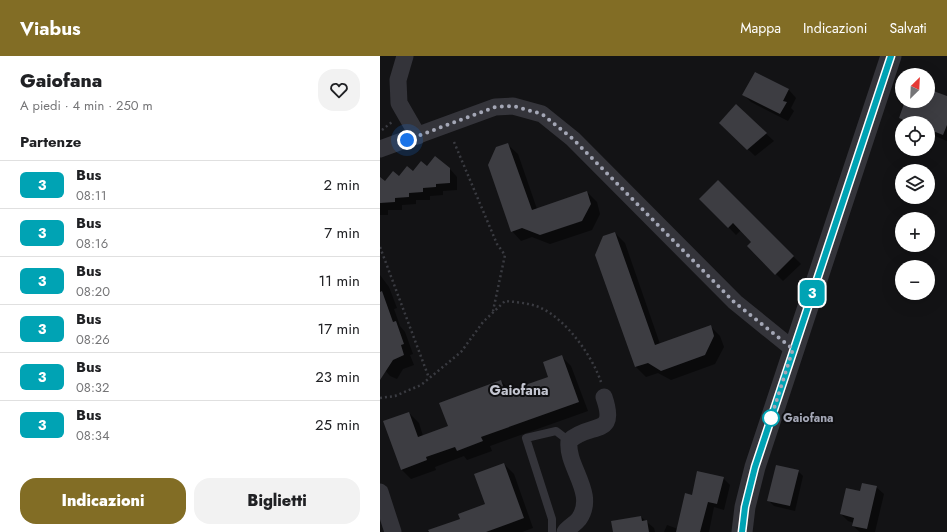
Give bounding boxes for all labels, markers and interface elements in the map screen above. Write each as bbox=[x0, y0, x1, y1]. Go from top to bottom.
text: Viabus bbox=[20, 15, 81, 42]
text: Mappa bbox=[740, 18, 781, 38]
text: Indicazioni bbox=[803, 18, 867, 38]
text: Salvati bbox=[889, 18, 927, 38]
text: Gaiofana bbox=[20, 67, 102, 94]
north arrow bbox=[895, 68, 935, 108]
map controls bbox=[895, 68, 935, 300]
button: heart bbox=[318, 69, 360, 111]
text: A piedi · 4 min · 250 m bbox=[20, 96, 153, 115]
button: locate bbox=[895, 116, 935, 156]
your location bbox=[397, 130, 417, 150]
text: Partenze bbox=[20, 131, 81, 153]
text: Bus bbox=[76, 164, 101, 186]
button: layers bbox=[895, 164, 935, 204]
text: 2 min bbox=[323, 174, 360, 196]
text: 3 bbox=[38, 175, 46, 195]
text: 08:11 bbox=[76, 186, 107, 205]
text: Bus bbox=[76, 212, 101, 234]
button: + bbox=[895, 212, 935, 252]
text: 7 min bbox=[324, 222, 360, 244]
text: 3 bbox=[38, 223, 46, 243]
text: 08:16 bbox=[76, 234, 108, 253]
text: Bus bbox=[76, 260, 101, 282]
button: − bbox=[895, 260, 935, 300]
text: 11 min bbox=[319, 270, 360, 292]
text: 3 bbox=[38, 271, 46, 291]
line badge: 3 bbox=[799, 280, 825, 306]
text: 08:20 bbox=[76, 282, 110, 301]
text: 3 bbox=[808, 283, 816, 303]
text: Bus bbox=[76, 308, 101, 330]
text: 17 min bbox=[317, 318, 360, 340]
text: 3 bbox=[38, 319, 46, 339]
text: 08:26 bbox=[76, 330, 110, 349]
text: Bus bbox=[76, 356, 101, 378]
text: 23 min bbox=[315, 366, 360, 388]
text: 3 bbox=[38, 367, 46, 387]
text: 08:32 bbox=[76, 378, 109, 397]
district label: Gaiofana bbox=[489, 380, 549, 400]
text: Bus bbox=[76, 404, 101, 426]
marker: Gaiofana bbox=[762, 409, 780, 427]
place label: Gaiofana bbox=[783, 409, 834, 427]
text: 25 min bbox=[315, 414, 360, 436]
text: 3 bbox=[38, 415, 46, 435]
text: 08:34 bbox=[76, 426, 109, 445]
button: Indicazioni bbox=[20, 478, 186, 524]
button: Biglietti bbox=[194, 478, 360, 524]

